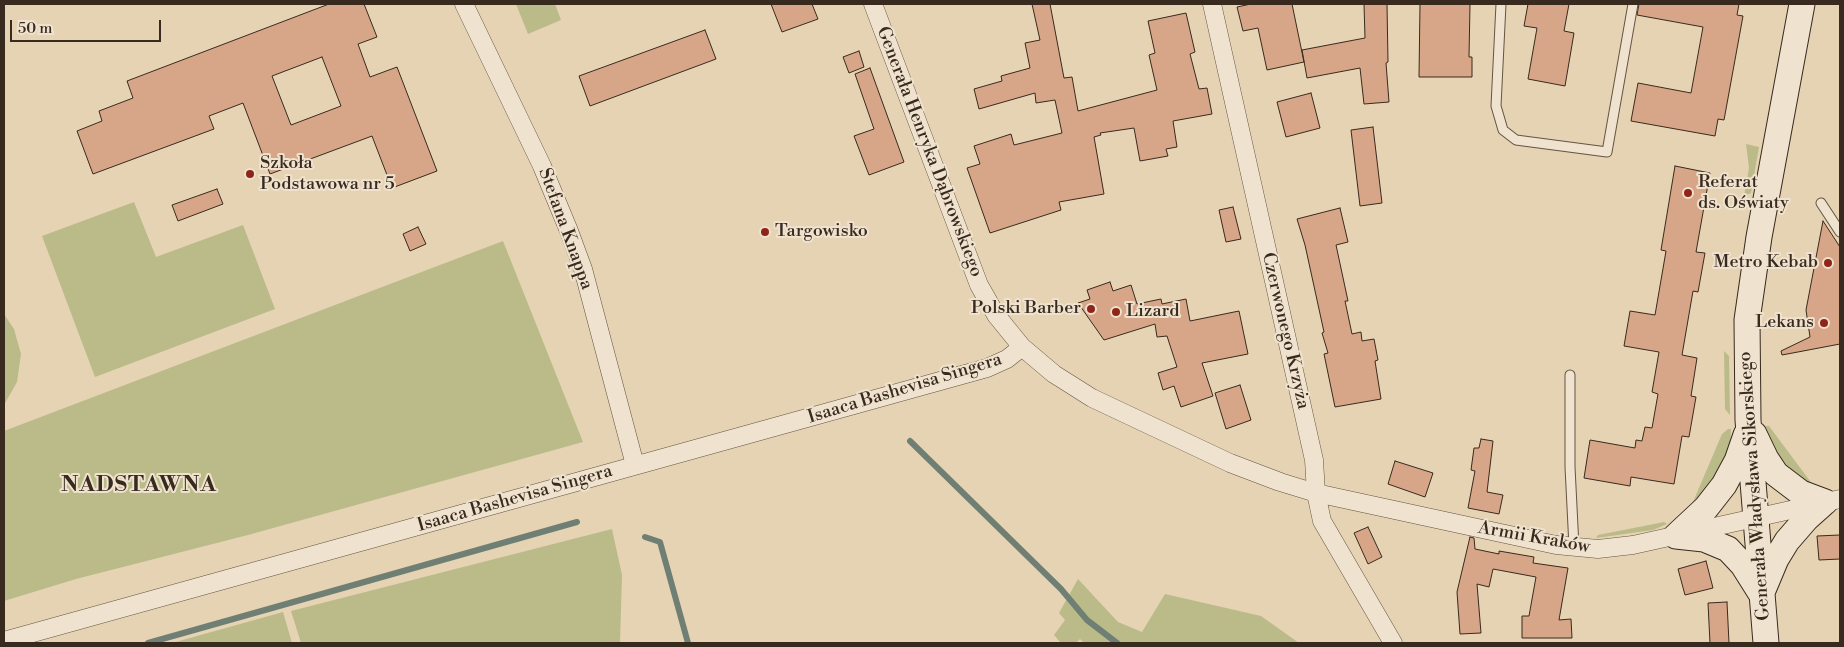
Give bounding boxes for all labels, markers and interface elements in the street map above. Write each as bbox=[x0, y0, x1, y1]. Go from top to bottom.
scale bar bbox=[12, 10, 164, 42]
text: 50 m bbox=[18, 19, 52, 38]
street label: Generała Henryka Dąbrowskiego bbox=[871, 24, 987, 280]
place label: Szkoła Podstawowa nr 5 bbox=[260, 153, 395, 195]
street label: Stefana Knappa bbox=[533, 165, 597, 293]
marker: Szkoła Podstawowa nr 5 bbox=[244, 168, 256, 180]
place label: Referat ds. Oświaty bbox=[1698, 172, 1789, 214]
marker: Referat ds. Oświaty bbox=[1682, 187, 1694, 199]
place label: Targowisko bbox=[775, 221, 868, 243]
marker: Targowisko bbox=[759, 226, 771, 238]
street label: Czerwonego Krzyża bbox=[1256, 251, 1314, 411]
place label: Metro Kebab bbox=[1713, 252, 1818, 274]
marker: Metro Kebab bbox=[1822, 257, 1834, 269]
place label: Polski Barber bbox=[971, 298, 1081, 320]
place label: Lizard bbox=[1126, 301, 1179, 323]
marker: Polski Barber bbox=[1085, 303, 1097, 315]
marker: Lizard bbox=[1110, 306, 1122, 318]
place label: Lekans bbox=[1755, 312, 1814, 334]
marker: Lekans bbox=[1818, 317, 1830, 329]
street label: Isaaca Bashevisa Singera bbox=[805, 349, 1005, 429]
street label: Generała Władysława Sikorskiego bbox=[1735, 351, 1775, 621]
street label: Isaaca Bashevisa Singera bbox=[415, 461, 615, 537]
district label: NADSTAWNA bbox=[60, 473, 218, 499]
street label: Armii Kraków bbox=[1476, 518, 1592, 558]

